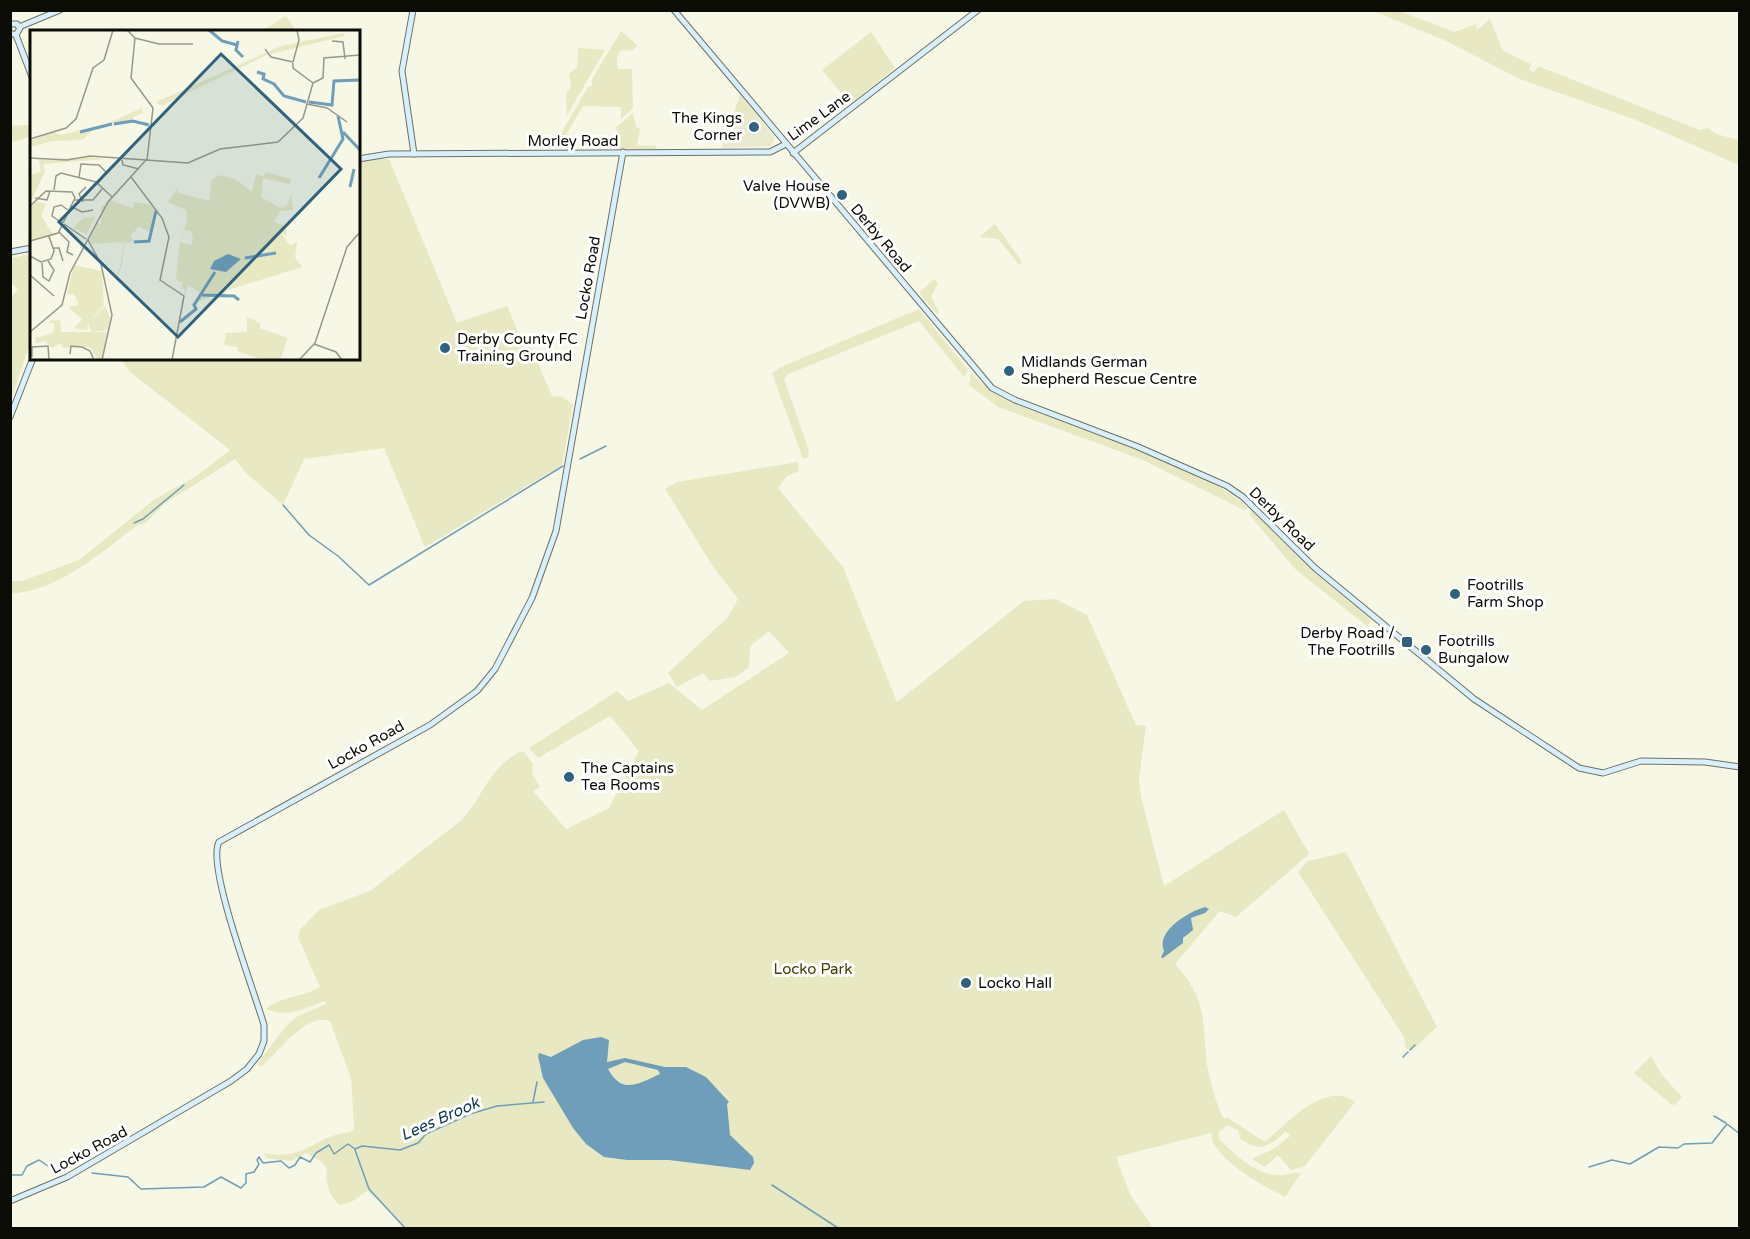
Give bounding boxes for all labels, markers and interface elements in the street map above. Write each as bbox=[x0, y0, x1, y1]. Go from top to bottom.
inset map bbox=[30, 30, 360, 360]
street label: Lime Lane bbox=[784, 87, 854, 145]
place label: The Kings Corner bbox=[672, 109, 742, 144]
marker: The Kings Corner bbox=[747, 120, 761, 134]
street label: Morley Road bbox=[528, 132, 618, 150]
place label: Valve House (DVWB) bbox=[743, 177, 830, 212]
marker: Valve House (DVWB) bbox=[835, 188, 849, 202]
street label: Derby Road bbox=[847, 200, 915, 276]
street label: Locko Road bbox=[572, 235, 604, 321]
place label: Derby County FC Training Ground bbox=[457, 330, 578, 365]
marker: Derby County FC Training Ground bbox=[438, 341, 452, 355]
place label: Midlands German Shepherd Rescue Centre bbox=[1021, 353, 1197, 388]
marker: Midlands German Shepherd Rescue Centre bbox=[1002, 364, 1016, 378]
street label: Derby Road bbox=[1245, 483, 1319, 555]
place label: Footrills Farm Shop bbox=[1467, 576, 1544, 611]
marker: Footrills Farm Shop bbox=[1448, 587, 1462, 601]
place label: Derby Road / The Footrills bbox=[1300, 624, 1395, 659]
place label: Footrills Bungalow bbox=[1438, 632, 1509, 667]
marker: Derby Road / The Footrills bbox=[1400, 635, 1414, 649]
marker: Footrills Bungalow bbox=[1419, 643, 1433, 657]
street label: Locko Road bbox=[325, 717, 407, 773]
place label: The Captains Tea Rooms bbox=[581, 759, 674, 794]
marker: The Captains Tea Rooms bbox=[562, 770, 576, 784]
park label: Locko Park bbox=[774, 960, 852, 978]
place label: Locko Hall bbox=[978, 974, 1052, 992]
marker: Locko Hall bbox=[959, 976, 973, 990]
water label: Lees Brook bbox=[397, 1092, 484, 1145]
street label: Locko Road bbox=[47, 1122, 131, 1178]

